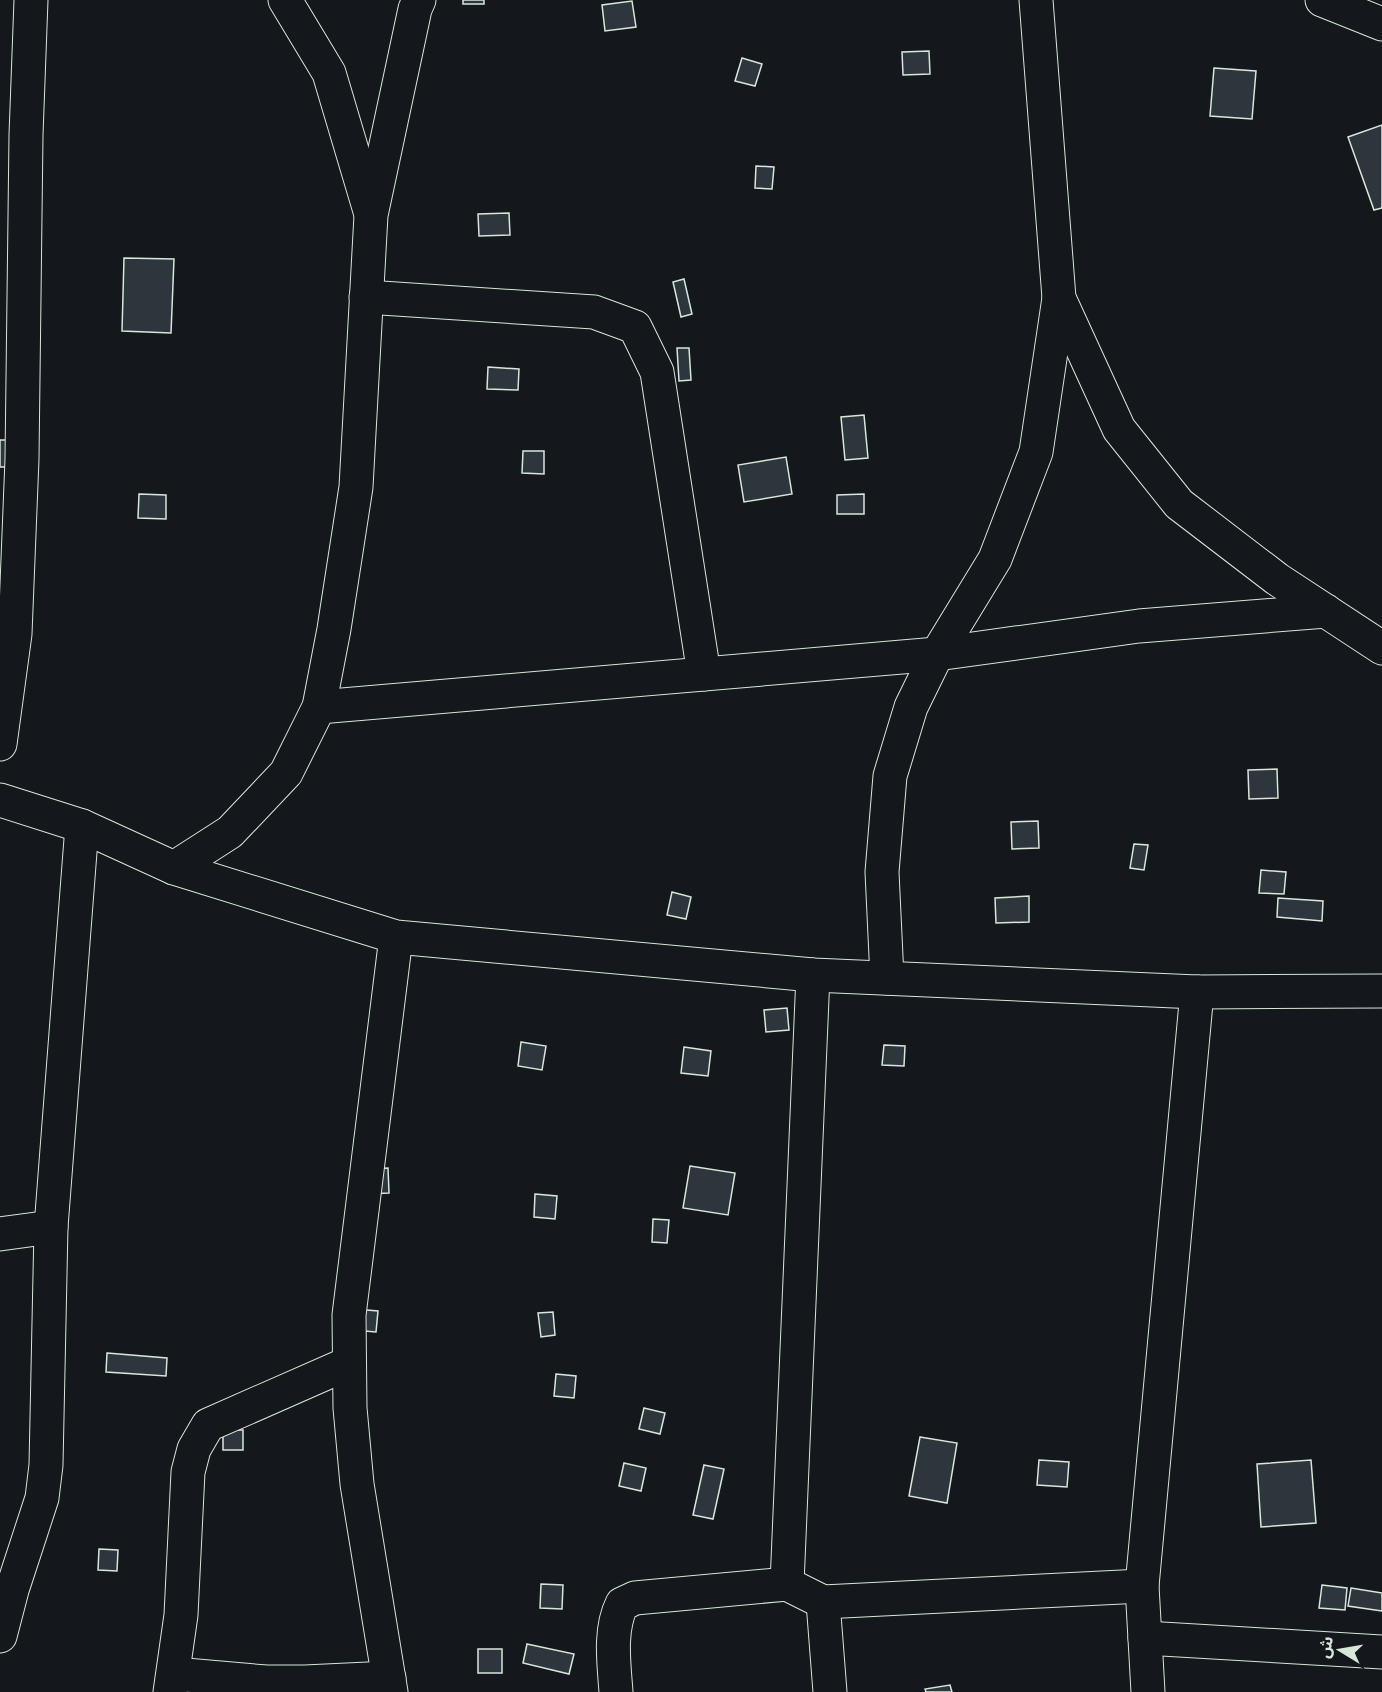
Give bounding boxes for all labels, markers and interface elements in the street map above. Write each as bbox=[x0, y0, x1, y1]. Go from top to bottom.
north arrow bbox=[1310, 1620, 1370, 1680]
text: ش bbox=[1314, 1635, 1337, 1660]

